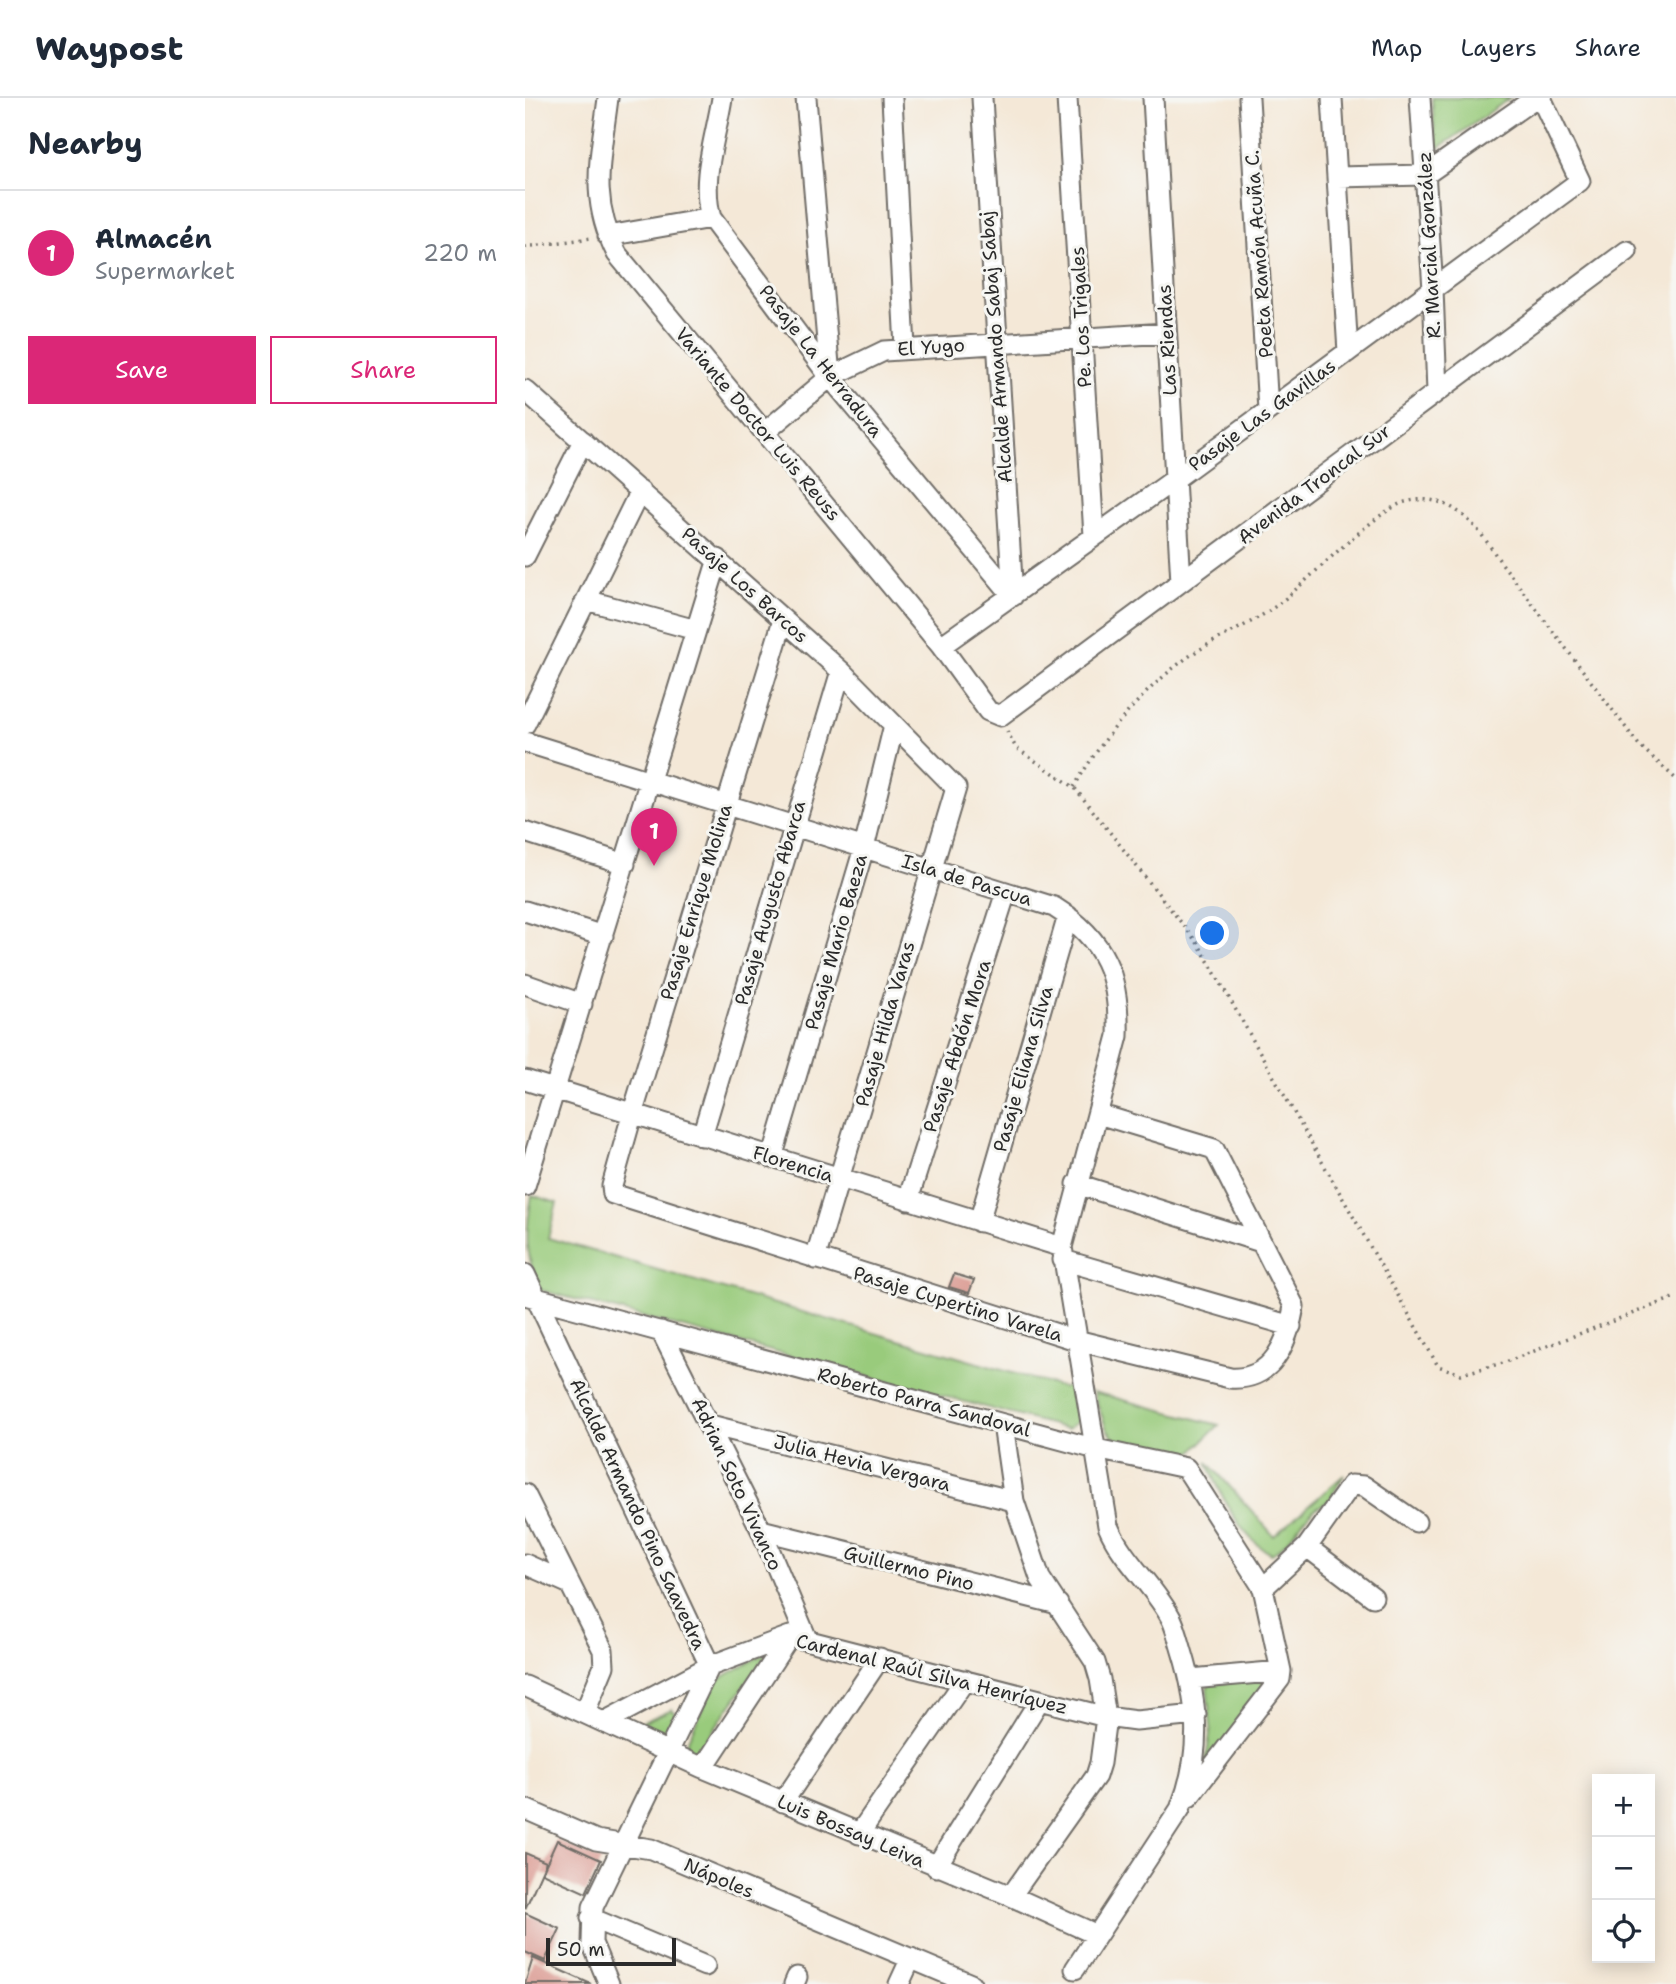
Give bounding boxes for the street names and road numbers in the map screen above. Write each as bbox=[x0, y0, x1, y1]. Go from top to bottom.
street label: Poeta Ramón Acuña C. bbox=[1239, 149, 1279, 359]
street label: R. Marcial González bbox=[1412, 151, 1446, 339]
street label: Alcalde Armando Sabaj Sabaj bbox=[974, 210, 1018, 484]
street label: Pe. Los Trigales bbox=[1065, 246, 1097, 388]
street label: Pasaje La Herradura bbox=[753, 279, 889, 443]
street label: Las Riendas bbox=[1152, 284, 1182, 396]
street label: Variante Doctor Luis Reuss bbox=[670, 322, 846, 526]
street label: El Yugo bbox=[896, 332, 966, 362]
street label: Pasaje Las Gavillas bbox=[1183, 353, 1341, 477]
street label: Avenida Troncal Sur bbox=[1233, 418, 1395, 550]
street label: Pasaje Los Barcos bbox=[676, 521, 814, 649]
street label: Pasaje Augusto Abarca bbox=[729, 798, 811, 1008]
street label: Pasaje Enrique Molina bbox=[654, 801, 738, 1003]
street label: Isla de Pascua bbox=[899, 848, 1035, 912]
street label: Pasaje Mario Baeza bbox=[799, 851, 873, 1033]
street label: Pasaje Hilda Varas bbox=[849, 938, 921, 1110]
street label: Pasaje Abdón Mora bbox=[917, 956, 997, 1136]
street label: Pasaje Eliana Silva bbox=[987, 983, 1059, 1155]
street label: Florencia bbox=[750, 1140, 837, 1188]
street label: Pasaje Cupertino Varela bbox=[850, 1260, 1066, 1348]
street label: Roberto Parra Sandoval bbox=[815, 1361, 1034, 1443]
street label: Alcalde Armando Pino Saavedra bbox=[564, 1374, 712, 1654]
street label: Adrian Soto Vivanco bbox=[686, 1393, 788, 1575]
street label: Julia Hevia Vergara bbox=[771, 1429, 953, 1497]
street label: Guillermo Pino bbox=[841, 1540, 977, 1596]
street label: Cardenal Raúl Silva Henríquez bbox=[794, 1628, 1070, 1720]
street label: Luis Bossay Leiva bbox=[773, 1789, 929, 1873]
street label: Nápoles bbox=[680, 1852, 758, 1904]

